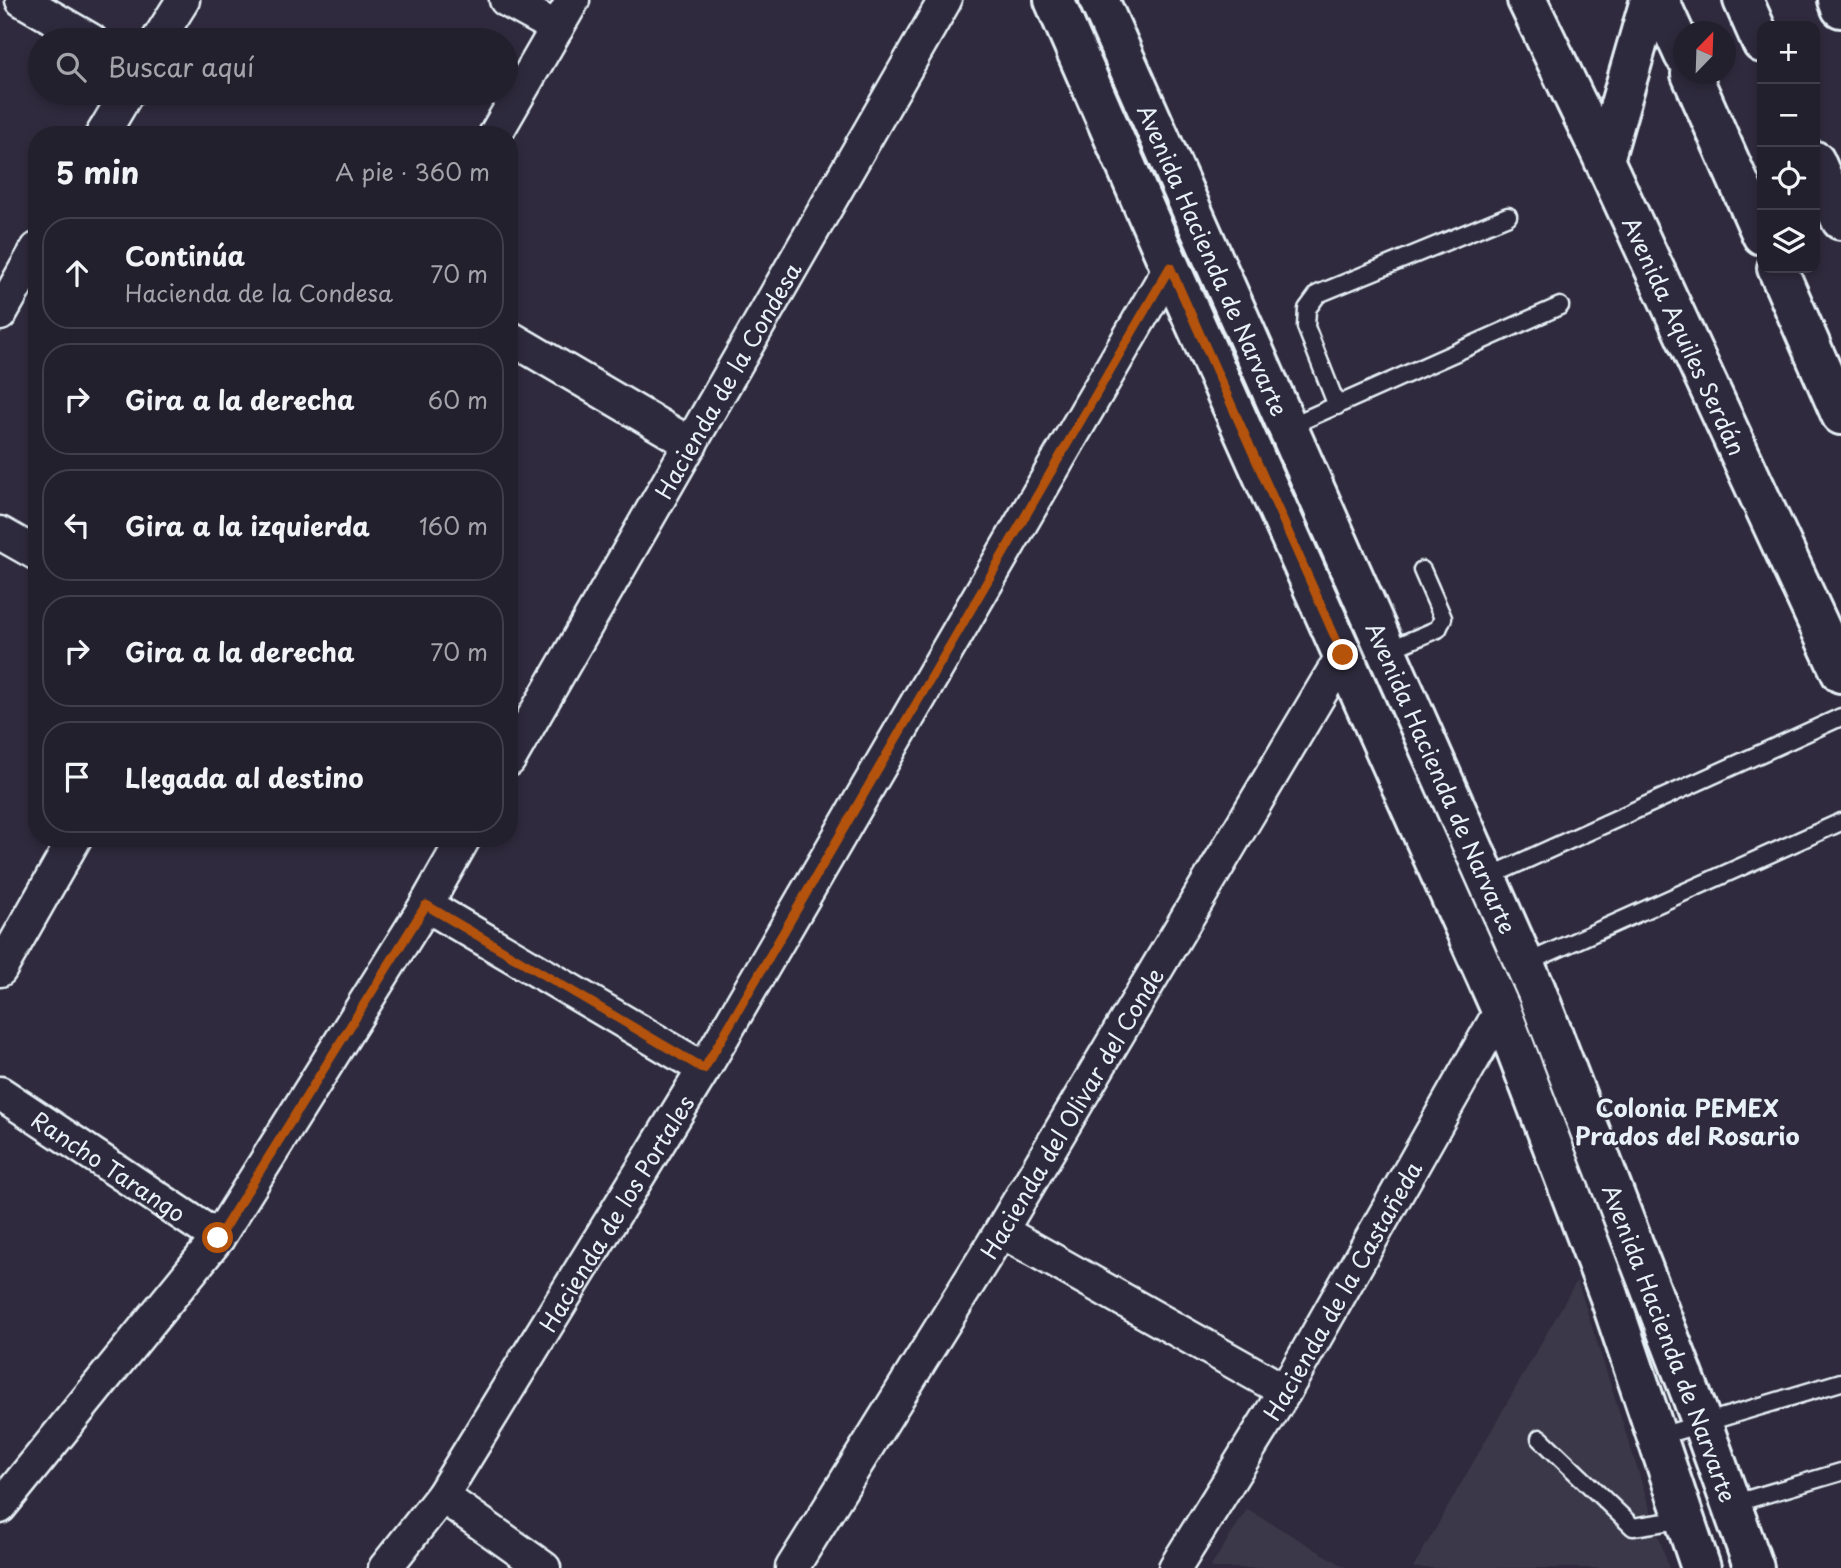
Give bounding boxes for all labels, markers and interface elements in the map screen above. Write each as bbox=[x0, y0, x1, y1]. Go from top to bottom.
north arrow bbox=[1673, 21, 1736, 84]
map controls bbox=[1757, 21, 1820, 273]
button: + bbox=[1757, 21, 1820, 84]
search box bbox=[28, 28, 518, 105]
text: Buscar aquí bbox=[108, 47, 254, 86]
icon: search bbox=[52, 48, 90, 86]
button: − bbox=[1757, 84, 1820, 147]
street label: Avenida Hacienda de Narvarte bbox=[1130, 98, 1298, 421]
button: locate bbox=[1757, 147, 1820, 210]
text: 5 min bbox=[56, 149, 139, 194]
text: A pie · 360 m bbox=[335, 154, 490, 189]
street label: Avenida Aquiles Serdán bbox=[1615, 210, 1755, 461]
button: layers bbox=[1757, 210, 1820, 273]
text: Continúa bbox=[125, 236, 245, 275]
icon: ahead bbox=[58, 254, 96, 292]
street label: Hacienda de la Condesa bbox=[645, 255, 809, 505]
text: 70 m bbox=[430, 256, 488, 291]
text: Hacienda de la Condesa bbox=[125, 275, 393, 310]
icon: right bbox=[58, 380, 96, 418]
text: Gira a la derecha bbox=[125, 380, 355, 419]
text: 60 m bbox=[428, 382, 488, 417]
icon: left bbox=[58, 506, 96, 544]
text: Gira a la izquierda bbox=[125, 506, 370, 545]
text: 160 m bbox=[419, 508, 488, 543]
street label: Avenida Hacienda de Narvarte bbox=[1358, 616, 1526, 939]
icon: right bbox=[58, 632, 96, 670]
text: Gira a la derecha bbox=[125, 632, 355, 671]
text: 70 m bbox=[430, 634, 488, 669]
route end bbox=[1327, 639, 1358, 670]
icon: arrive bbox=[58, 758, 96, 796]
text: Llegada al destino bbox=[125, 758, 364, 797]
street label: Hacienda del Olivar del Conde bbox=[971, 960, 1171, 1265]
street label: Hacienda de los Portales bbox=[530, 1088, 702, 1338]
district label: Colonia PEMEX Prados del Rosario bbox=[1574, 1089, 1800, 1153]
street label: Rancho Tarango bbox=[25, 1101, 193, 1230]
street label: Hacienda de la Castañeda bbox=[1254, 1154, 1430, 1427]
street label: Avenida Hacienda de Narvarte bbox=[1595, 1179, 1746, 1507]
route start bbox=[202, 1222, 233, 1253]

